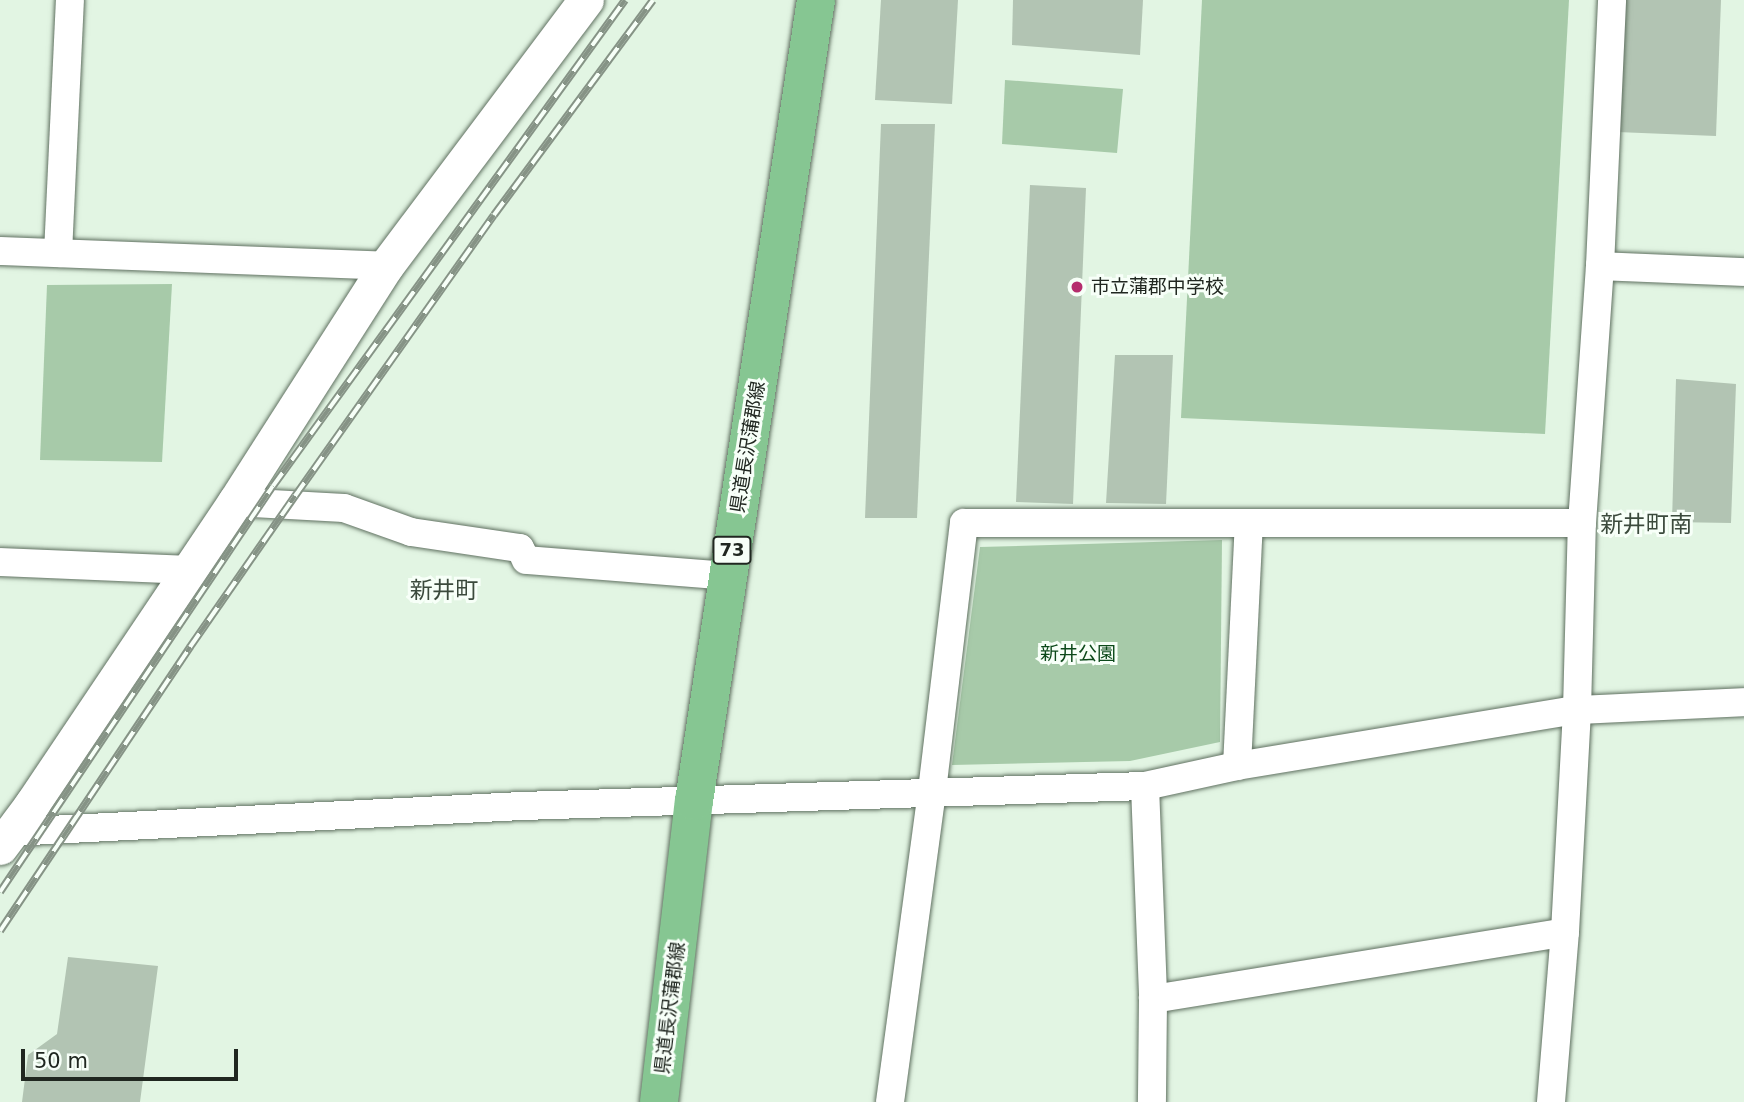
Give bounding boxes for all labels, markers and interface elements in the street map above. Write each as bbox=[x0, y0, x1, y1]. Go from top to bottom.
place label: 市立蒲郡中学校 bbox=[1091, 276, 1224, 298]
marker: 市立蒲郡中学校 bbox=[1069, 279, 1085, 295]
street label: 県道長沢蒲郡線 bbox=[726, 380, 770, 514]
district label: 新井町南 bbox=[1600, 510, 1692, 538]
road number: 73 bbox=[711, 536, 753, 564]
district label: 新井町 bbox=[410, 576, 478, 604]
park label: 新井公園 bbox=[1040, 643, 1116, 665]
street label: 県道長沢蒲郡線 bbox=[651, 941, 689, 1075]
scale bar bbox=[24, 1036, 242, 1080]
text: 50 m bbox=[34, 1049, 88, 1073]

